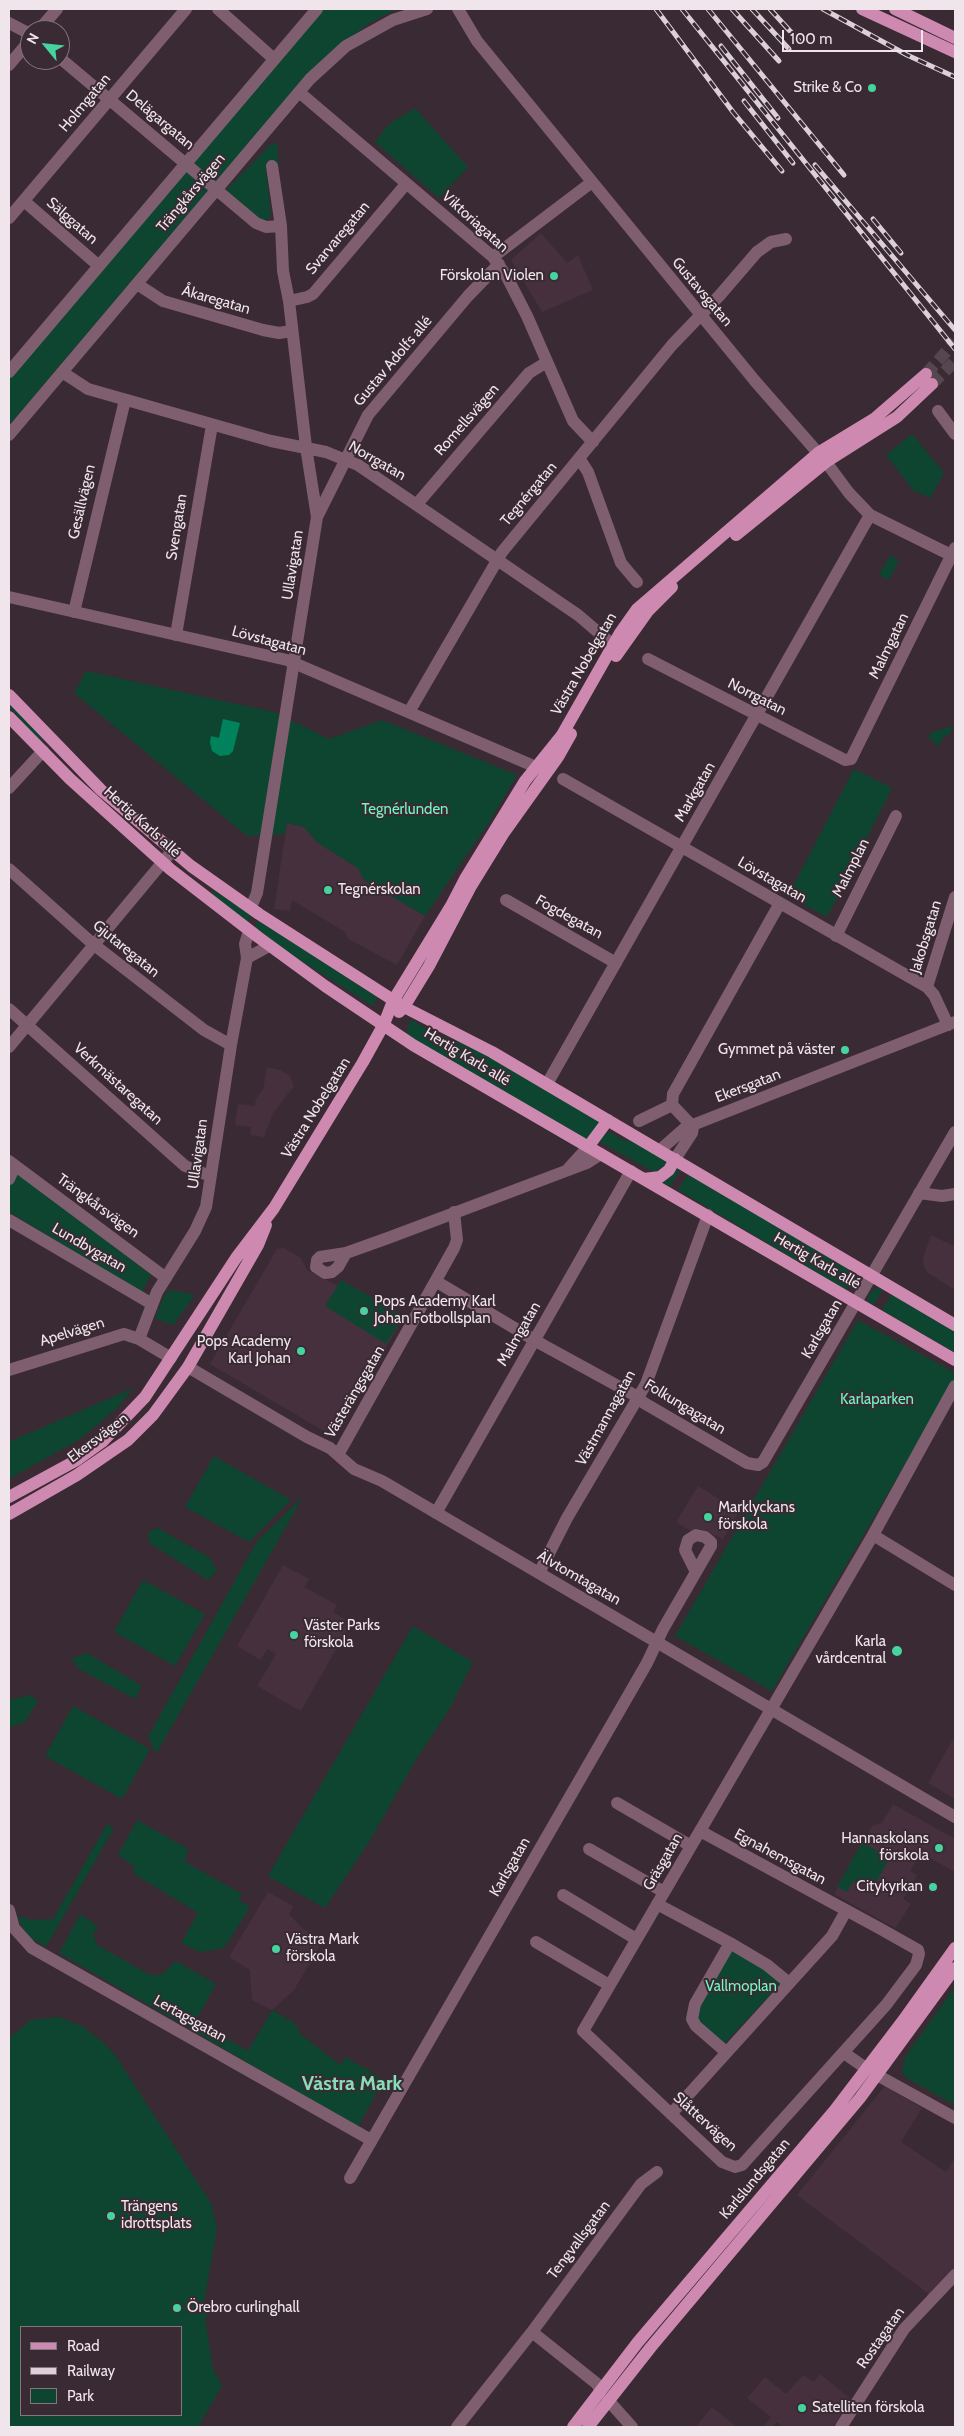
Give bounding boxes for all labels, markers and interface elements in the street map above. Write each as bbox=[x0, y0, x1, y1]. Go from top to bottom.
north arrow bbox=[20, 20, 70, 70]
scale bar bbox=[784, 20, 925, 52]
text: N bbox=[22, 30, 43, 47]
text: 100 m bbox=[790, 30, 832, 48]
street label: Holmgatan bbox=[55, 70, 115, 136]
place label: Strike & Co bbox=[793, 79, 862, 97]
marker: Strike & Co bbox=[866, 82, 878, 94]
street label: Delägargatan bbox=[122, 86, 198, 154]
street label: Trängkårsvägen bbox=[153, 150, 229, 236]
street label: Viktoriagatan bbox=[438, 187, 512, 257]
street label: Sälggatan bbox=[43, 194, 101, 248]
street label: Svarvaregatan bbox=[302, 198, 374, 278]
street label: Gustavsgatan bbox=[668, 254, 736, 330]
place label: Förskolan Violen bbox=[440, 267, 544, 285]
marker: Förskolan Violen bbox=[548, 270, 560, 282]
street label: Åkaregatan bbox=[180, 282, 252, 318]
street label: Gustav Adolfs allé bbox=[350, 312, 436, 410]
street label: Romellsvägen bbox=[431, 380, 503, 460]
street label: Norrgatan bbox=[345, 437, 409, 485]
street label: Tegnérgatan bbox=[497, 458, 561, 530]
street label: Gesällvägen bbox=[65, 463, 99, 541]
street label: Svengatan bbox=[163, 493, 191, 561]
street label: Ullavigatan bbox=[279, 529, 307, 601]
street label: Västra Nobelgatan bbox=[547, 609, 621, 719]
street label: Malmgatan bbox=[865, 610, 913, 682]
street label: Lövstagatan bbox=[230, 622, 308, 660]
street label: Norrgatan bbox=[725, 675, 789, 719]
street label: Markgatan bbox=[671, 759, 719, 825]
street label: Hertig Karls allé bbox=[100, 783, 184, 861]
park label: Tegnérlunden bbox=[362, 801, 448, 819]
street label: Malmplan bbox=[829, 836, 873, 900]
street label: Lövstagatan bbox=[734, 853, 810, 907]
place label: Tegnérskolan bbox=[338, 881, 421, 899]
marker: Tegnérskolan bbox=[322, 884, 334, 896]
street label: Fogdegatan bbox=[532, 891, 606, 943]
street label: Jakobsgatan bbox=[906, 898, 946, 976]
street label: Gjutaregatan bbox=[89, 917, 163, 981]
street label: Hertig Karls allé bbox=[421, 1024, 513, 1090]
street label: Verkmästaregatan bbox=[70, 1039, 166, 1129]
place label: Gymmet på väster bbox=[718, 1041, 835, 1059]
marker: Gymmet på väster bbox=[839, 1044, 851, 1056]
street label: Västra Nobelgatan bbox=[278, 1054, 354, 1162]
street label: Ekersgatan bbox=[713, 1065, 783, 1107]
street label: Ullavigatan bbox=[184, 1118, 212, 1190]
street label: Trängkårsvägen bbox=[53, 1170, 143, 1242]
street label: Lundbygatan bbox=[49, 1220, 129, 1276]
street label: Hertig Karls allé bbox=[770, 1229, 864, 1293]
place label: Pops Academy Karl Johan Fotbollsplan bbox=[374, 1293, 496, 1328]
street label: Karlsgatan bbox=[798, 1296, 846, 1362]
street label: Malmgatan bbox=[493, 1299, 545, 1369]
marker: Pops Academy Karl Johan Fotbollsplan bbox=[358, 1305, 370, 1317]
street label: Apelvägen bbox=[37, 1314, 107, 1350]
place label: Pops Academy Karl Johan bbox=[197, 1333, 291, 1368]
street label: Västerängsgatan bbox=[321, 1343, 389, 1441]
marker: Pops Academy Karl Johan bbox=[295, 1345, 307, 1357]
street label: Västmannagatan bbox=[572, 1367, 640, 1469]
street label: Folkungagatan bbox=[641, 1376, 729, 1438]
park label: Karlaparken bbox=[840, 1391, 914, 1409]
street label: Ekersvägen bbox=[64, 1409, 132, 1467]
place label: Marklyckans förskola bbox=[718, 1499, 795, 1534]
marker: Marklyckans förskola bbox=[702, 1511, 714, 1523]
street label: Älvtomtagatan bbox=[534, 1547, 624, 1609]
place label: Väster Parks förskola bbox=[304, 1617, 380, 1652]
marker: Väster Parks förskola bbox=[288, 1629, 300, 1641]
place label: Karla vårdcentral bbox=[816, 1633, 886, 1668]
marker: Karla vårdcentral bbox=[890, 1644, 904, 1658]
street label: Egnahemsgatan bbox=[731, 1825, 829, 1889]
street label: Gräsgatan bbox=[639, 1830, 687, 1894]
place label: Hannaskolans förskola bbox=[841, 1830, 929, 1865]
street label: Karlsgatan bbox=[486, 1834, 534, 1900]
marker: Hannaskolans förskola bbox=[933, 1842, 945, 1854]
place label: Citykyrkan bbox=[856, 1878, 923, 1896]
marker: Citykyrkan bbox=[927, 1881, 939, 1893]
place label: Västra Mark förskola bbox=[286, 1931, 359, 1966]
marker: Västra Mark förskola bbox=[270, 1943, 282, 1955]
park label: Vallmoplan bbox=[705, 1978, 777, 1996]
street label: Lertagsgatan bbox=[150, 1992, 230, 2046]
district label: Västra Mark bbox=[302, 2072, 402, 2096]
street label: Slåttervägen bbox=[669, 2089, 741, 2155]
street label: Karlslundsgatan bbox=[716, 2135, 794, 2223]
street label: Tengvallsgatan bbox=[544, 2197, 614, 2283]
place label: Trängens idrottsplats bbox=[121, 2198, 192, 2233]
marker: Trängens idrottsplats bbox=[105, 2210, 117, 2222]
place label: Örebro curlinghall bbox=[187, 2299, 300, 2317]
marker: Örebro curlinghall bbox=[171, 2302, 183, 2314]
street label: Rostagatan bbox=[853, 2304, 909, 2372]
legend bbox=[20, 2326, 182, 2416]
text: Road bbox=[67, 2337, 100, 2355]
text: Railway bbox=[67, 2362, 115, 2380]
text: Park bbox=[67, 2387, 94, 2405]
place label: Satelliten förskola bbox=[812, 2399, 925, 2417]
marker: Satelliten förskola bbox=[796, 2402, 808, 2414]

